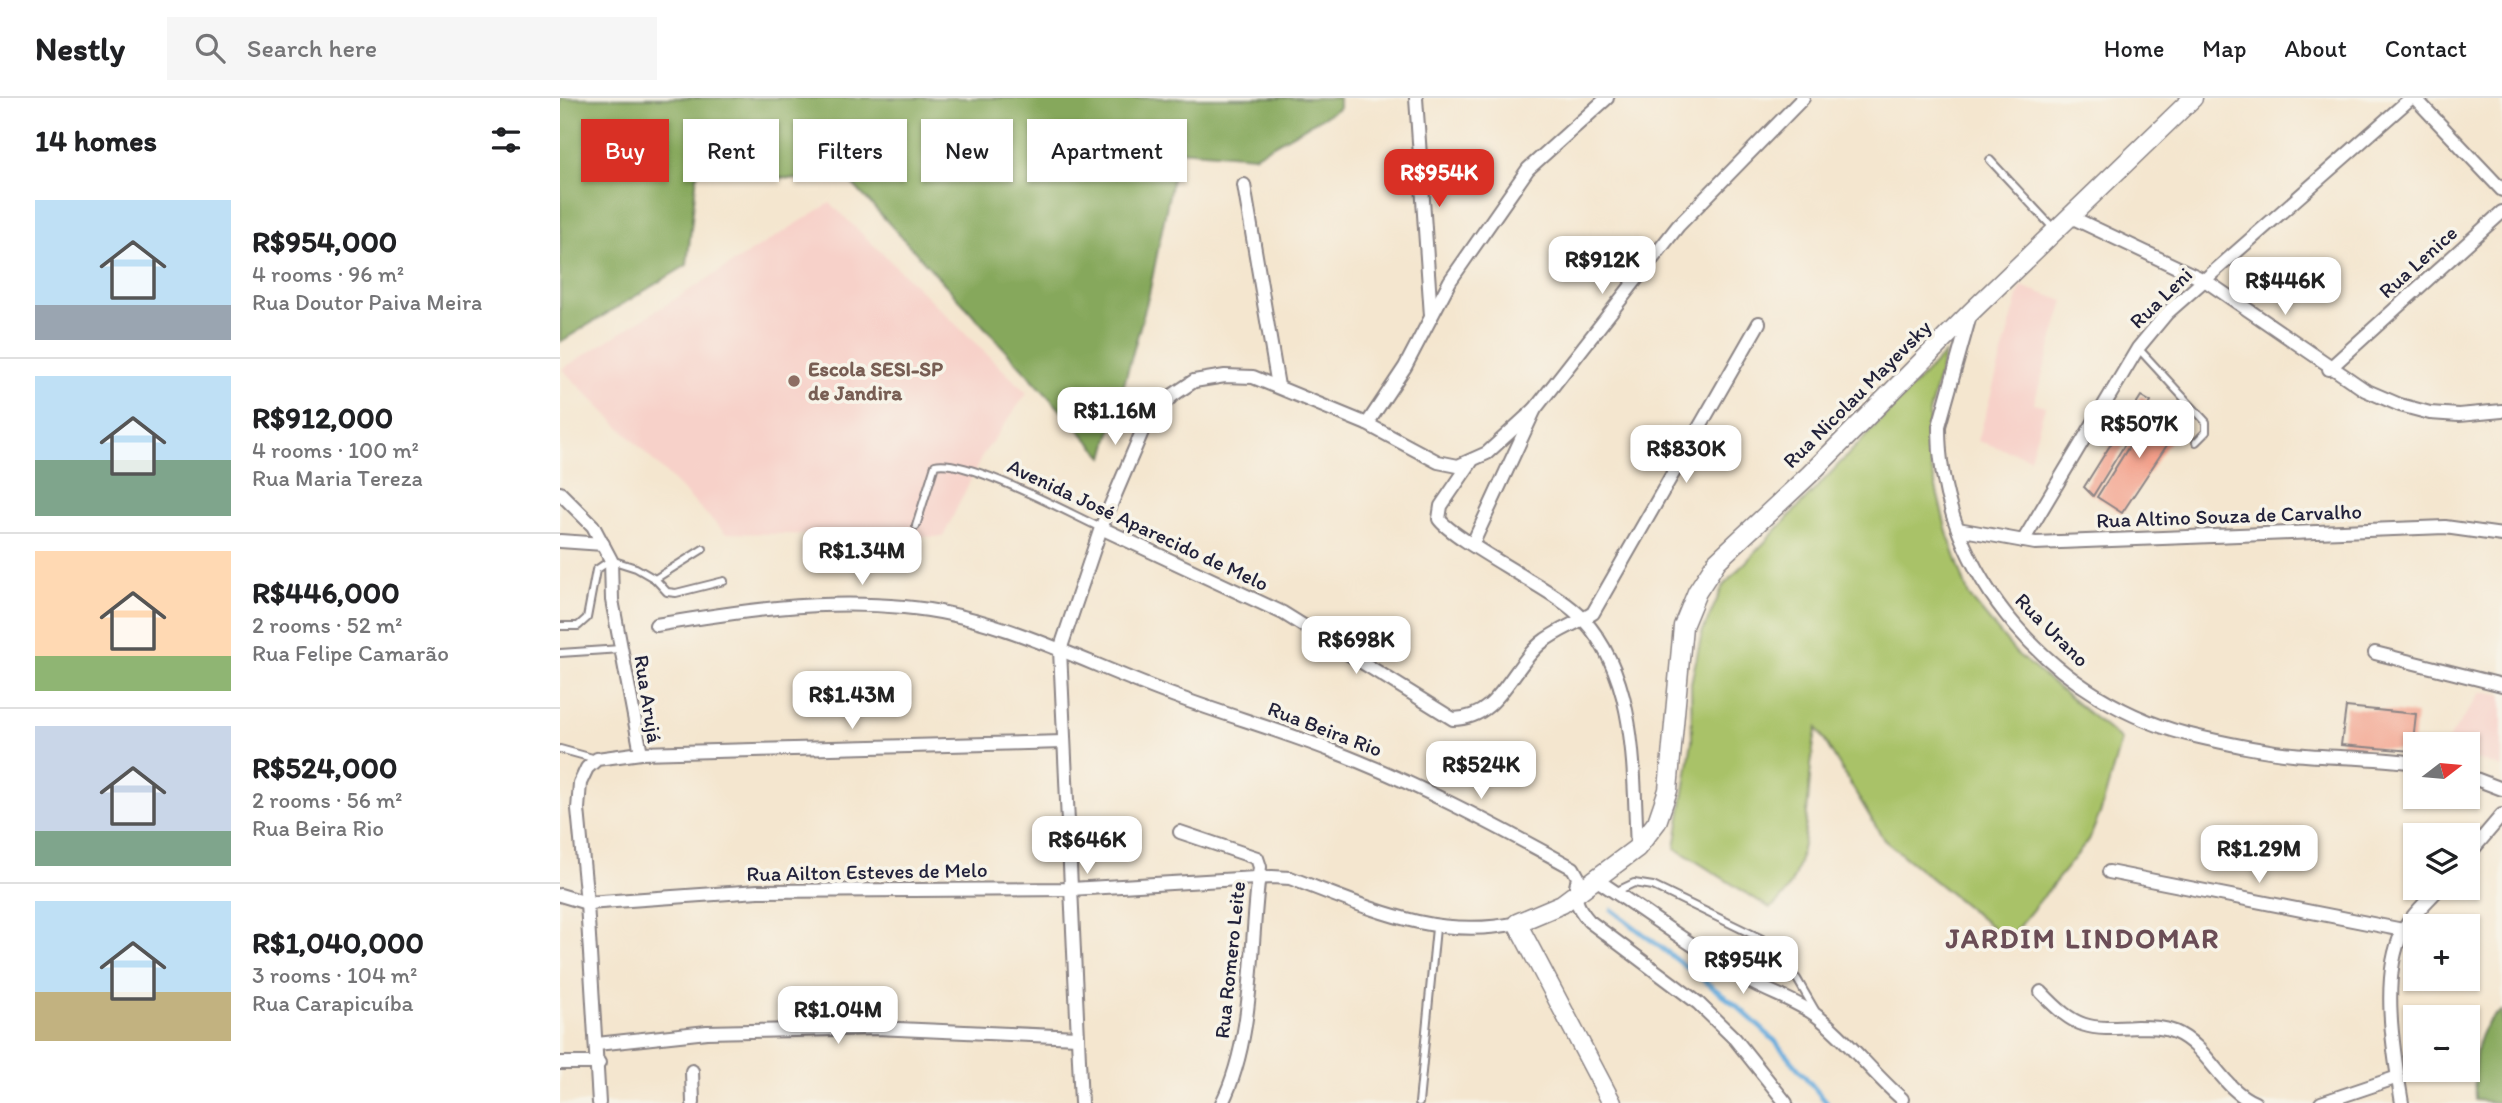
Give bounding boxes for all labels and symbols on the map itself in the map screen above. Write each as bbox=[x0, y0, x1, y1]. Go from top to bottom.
pin: R$954K bbox=[1382, 150, 1496, 209]
street label: Rua Lenice bbox=[2373, 220, 2462, 303]
pin: R$912K bbox=[1545, 236, 1659, 296]
pin: R$446K bbox=[2228, 258, 2342, 317]
street label: Rua Leni bbox=[2124, 262, 2197, 333]
street label: Rua Nicolau Mayevsky bbox=[1777, 314, 1936, 473]
place label: Escola SESI-SP de Jandira bbox=[808, 356, 943, 405]
marker: Escola SESI-SP de Jandira bbox=[786, 373, 802, 389]
pin: R$1.16M bbox=[1050, 388, 1180, 447]
pin: R$507K bbox=[2082, 400, 2196, 460]
pin: R$830K bbox=[1629, 426, 1743, 485]
street label: Avenida José Aparecido de Melo bbox=[1004, 453, 1273, 596]
street label: Rua Altino Souza de Carvalho bbox=[2096, 498, 2362, 533]
pin: R$1.34M bbox=[797, 528, 927, 587]
street label: Rua Urano bbox=[2010, 587, 2095, 672]
pin: R$698K bbox=[1299, 616, 1413, 676]
street label: Rua Arujá bbox=[629, 653, 668, 745]
pin: R$1.43M bbox=[787, 672, 917, 731]
street label: Rua Beira Rio bbox=[1264, 695, 1386, 762]
north arrow bbox=[2403, 732, 2480, 808]
pin: R$524K bbox=[1424, 742, 1538, 801]
pin: R$646K bbox=[1030, 816, 1144, 876]
pin: R$1.29M bbox=[2194, 826, 2324, 885]
street label: Rua Ailton Esteves de Melo bbox=[746, 857, 988, 886]
street label: Rua Romero Leite bbox=[1209, 880, 1250, 1040]
district label: JARDIM LINDOMAR bbox=[1945, 921, 2220, 955]
pin: R$954K bbox=[1686, 936, 1800, 996]
pin: R$1.04M bbox=[773, 986, 903, 1046]

